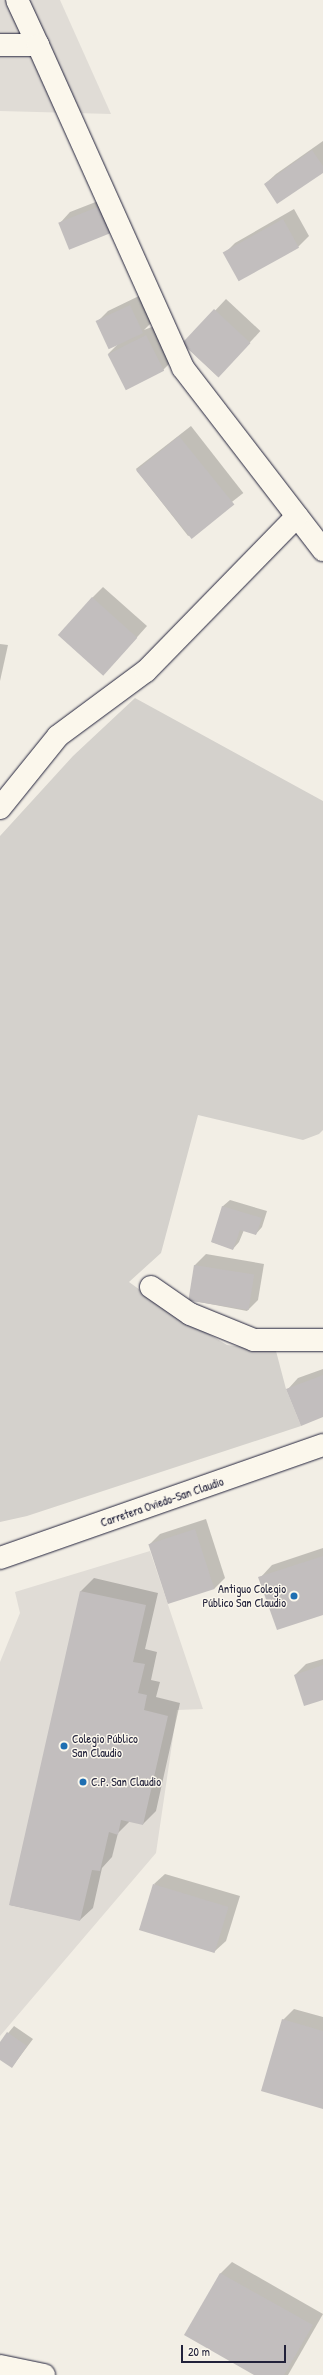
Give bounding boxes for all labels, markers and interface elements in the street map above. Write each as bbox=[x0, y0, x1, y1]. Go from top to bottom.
street label: Carretera Oviedo-San Claudio bbox=[98, 1474, 226, 1530]
place label: Antiguo Colegio Público San Claudio bbox=[202, 1582, 286, 1610]
marker: Antiguo Colegio Público San Claudio bbox=[289, 1591, 299, 1601]
place label: Colegio Público San Claudio bbox=[72, 1732, 138, 1760]
marker: Colegio Público San Claudio bbox=[59, 1741, 69, 1751]
place label: C.P. San Claudio bbox=[91, 1775, 161, 1789]
marker: C.P. San Claudio bbox=[78, 1777, 88, 1787]
scale bar bbox=[183, 2337, 288, 2363]
text: 20 m bbox=[188, 2343, 210, 2360]

